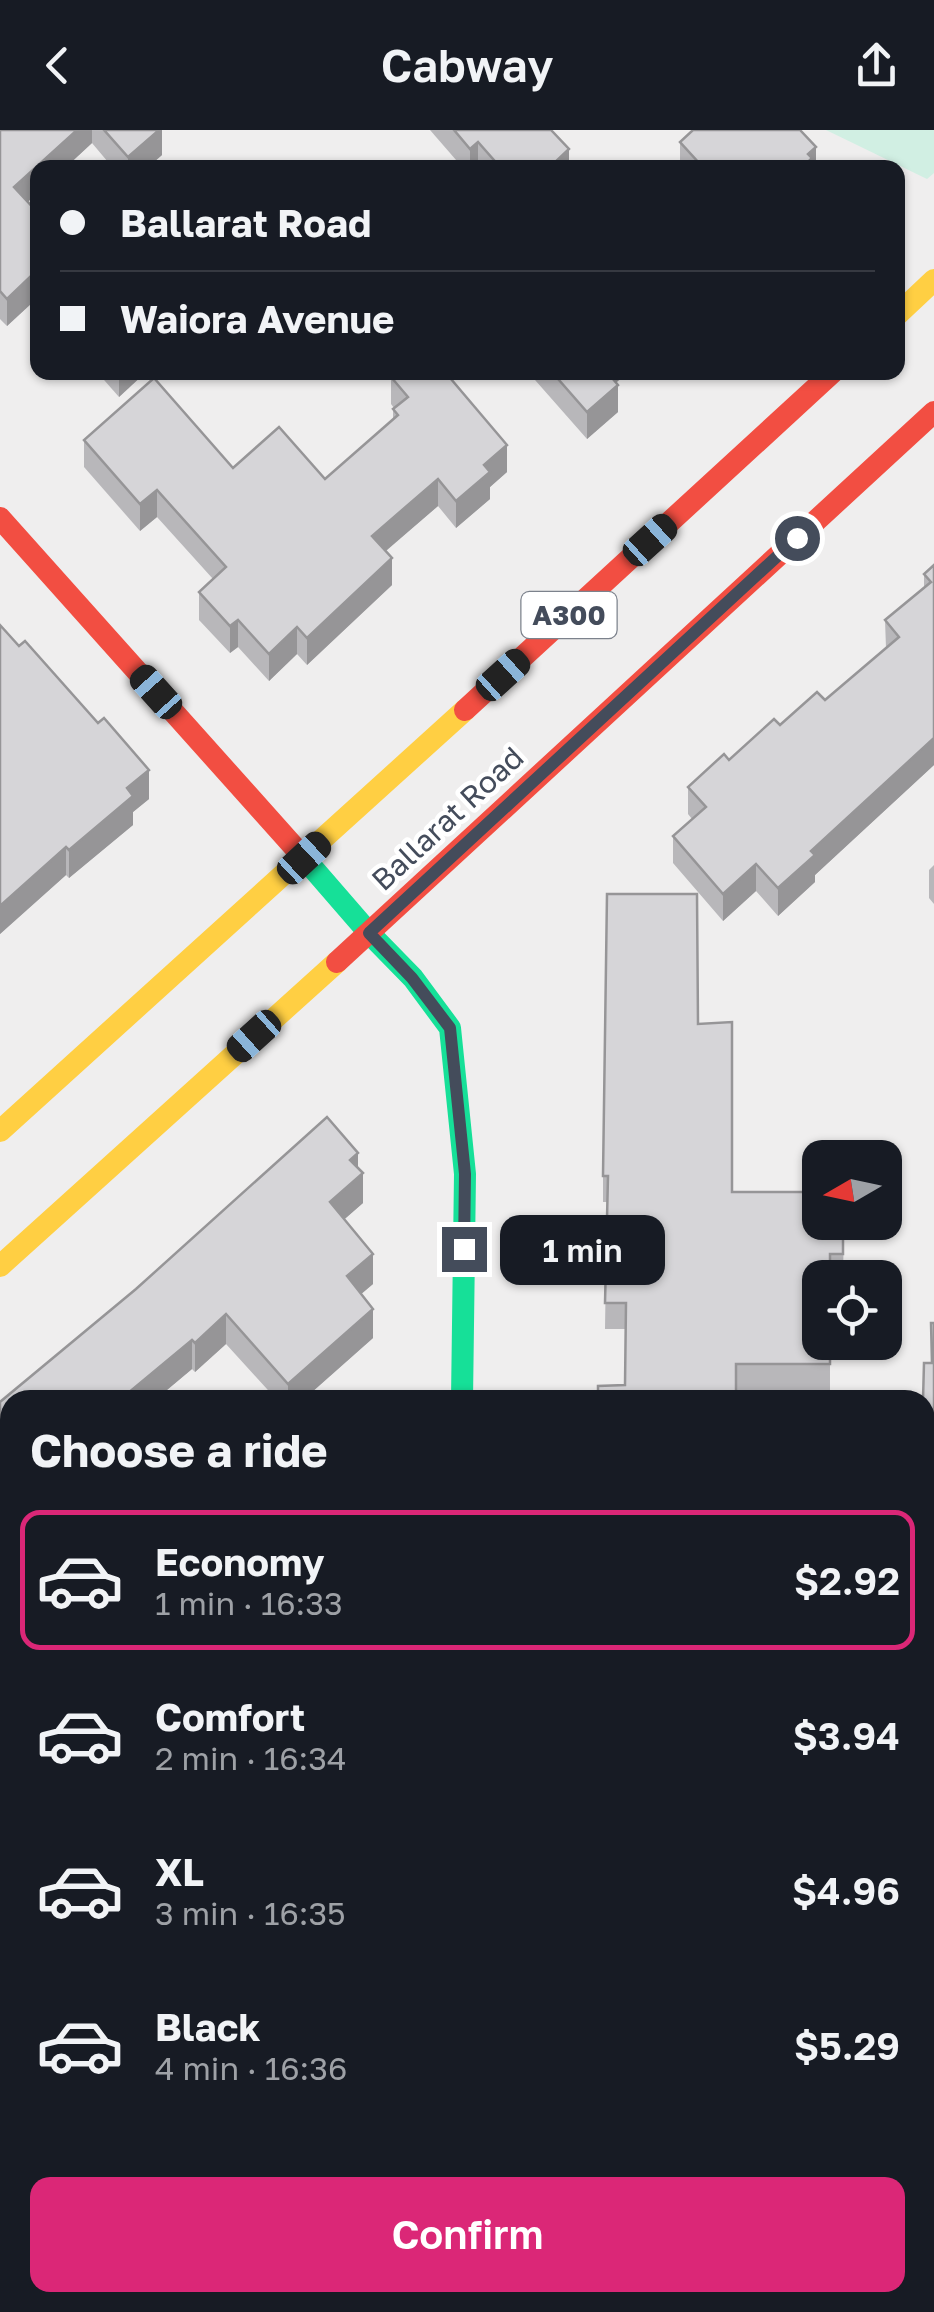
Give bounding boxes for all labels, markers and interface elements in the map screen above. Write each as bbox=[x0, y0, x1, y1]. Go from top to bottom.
icon: back bbox=[30, 38, 85, 93]
text: Cabway bbox=[381, 38, 553, 92]
icon: share bbox=[849, 38, 904, 93]
text: Ballarat Road bbox=[120, 200, 371, 245]
text: Waiora Avenue bbox=[120, 296, 395, 341]
car bbox=[618, 509, 682, 571]
route start bbox=[775, 516, 820, 561]
road number: A300 bbox=[522, 592, 616, 638]
car bbox=[471, 644, 535, 706]
car bbox=[125, 660, 187, 724]
street label: Ballarat Road bbox=[364, 739, 531, 898]
car bbox=[272, 827, 336, 889]
car bbox=[222, 1005, 286, 1067]
north arrow bbox=[802, 1140, 902, 1240]
map controls bbox=[802, 1140, 902, 1360]
callout: 1 min bbox=[499, 1214, 664, 1284]
route end bbox=[442, 1227, 487, 1272]
text: 1 min bbox=[542, 1231, 623, 1269]
button: locate bbox=[802, 1260, 902, 1360]
text: Choose a ride bbox=[30, 1423, 328, 1477]
icon: car bbox=[35, 1535, 125, 1625]
text: Economy bbox=[155, 1539, 324, 1584]
text: $2.92 bbox=[794, 1558, 900, 1603]
text: 1 min · 16:33 bbox=[155, 1584, 343, 1622]
icon: car bbox=[35, 1690, 125, 1780]
text: Comfort bbox=[155, 1694, 305, 1739]
text: $3.94 bbox=[793, 1713, 900, 1758]
text: 2 min · 16:34 bbox=[155, 1739, 346, 1777]
icon: car bbox=[35, 1845, 125, 1935]
text: XL bbox=[155, 1849, 204, 1894]
text: $4.96 bbox=[792, 1868, 900, 1913]
text: 3 min · 16:35 bbox=[155, 1894, 346, 1932]
icon: car bbox=[35, 2000, 125, 2090]
text: Black bbox=[155, 2004, 260, 2049]
text: $5.29 bbox=[794, 2023, 900, 2068]
text: 4 min · 16:36 bbox=[155, 2049, 347, 2087]
button: Confirm bbox=[30, 2177, 905, 2292]

